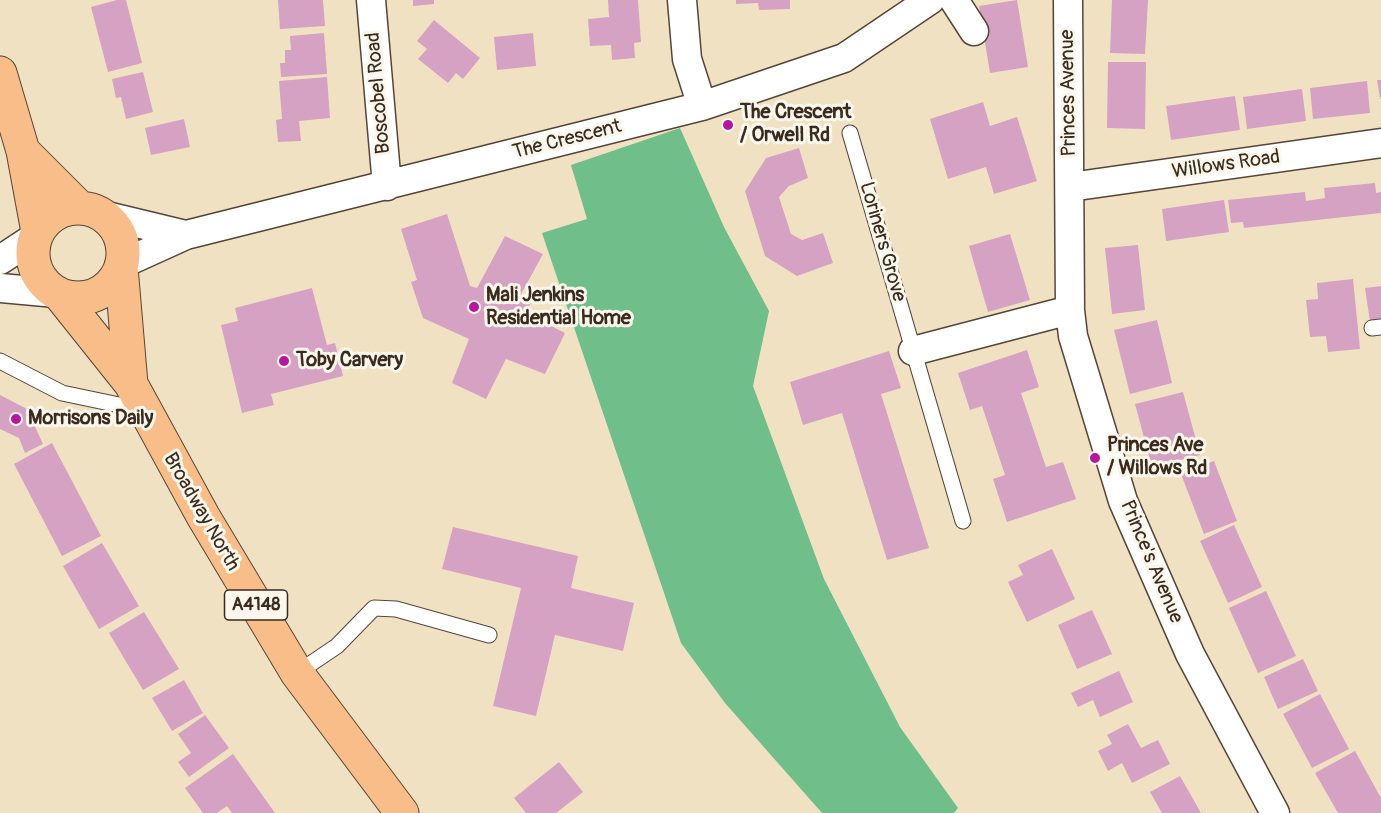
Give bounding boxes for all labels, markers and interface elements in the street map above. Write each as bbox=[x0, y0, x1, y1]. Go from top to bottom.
street label: Princes Avenue bbox=[1056, 29, 1082, 157]
street label: Boscobel Road bbox=[362, 31, 396, 155]
place label: The Crescent / Orwell Rd bbox=[740, 101, 851, 148]
street label: The Crescent bbox=[510, 115, 624, 165]
marker: The Crescent / Orwell Rd bbox=[721, 118, 735, 132]
street label: Willows Road bbox=[1170, 146, 1282, 184]
street label: Loriners Grove bbox=[853, 179, 911, 305]
place label: Mali Jenkins Residential Home bbox=[486, 284, 631, 331]
marker: Mali Jenkins Residential Home bbox=[467, 300, 481, 314]
place label: Toby Carvery bbox=[296, 349, 403, 373]
marker: Toby Carvery bbox=[277, 354, 291, 368]
place label: Morrisons Daily bbox=[28, 407, 153, 431]
marker: Morrisons Daily bbox=[9, 412, 23, 426]
place label: Princes Ave / Willows Rd bbox=[1107, 434, 1207, 481]
street label: Broadway North bbox=[158, 449, 244, 575]
marker: Princes Ave / Willows Rd bbox=[1088, 451, 1102, 465]
street label: Prince's Avenue bbox=[1114, 497, 1188, 627]
road number: A4148 bbox=[224, 590, 288, 620]

